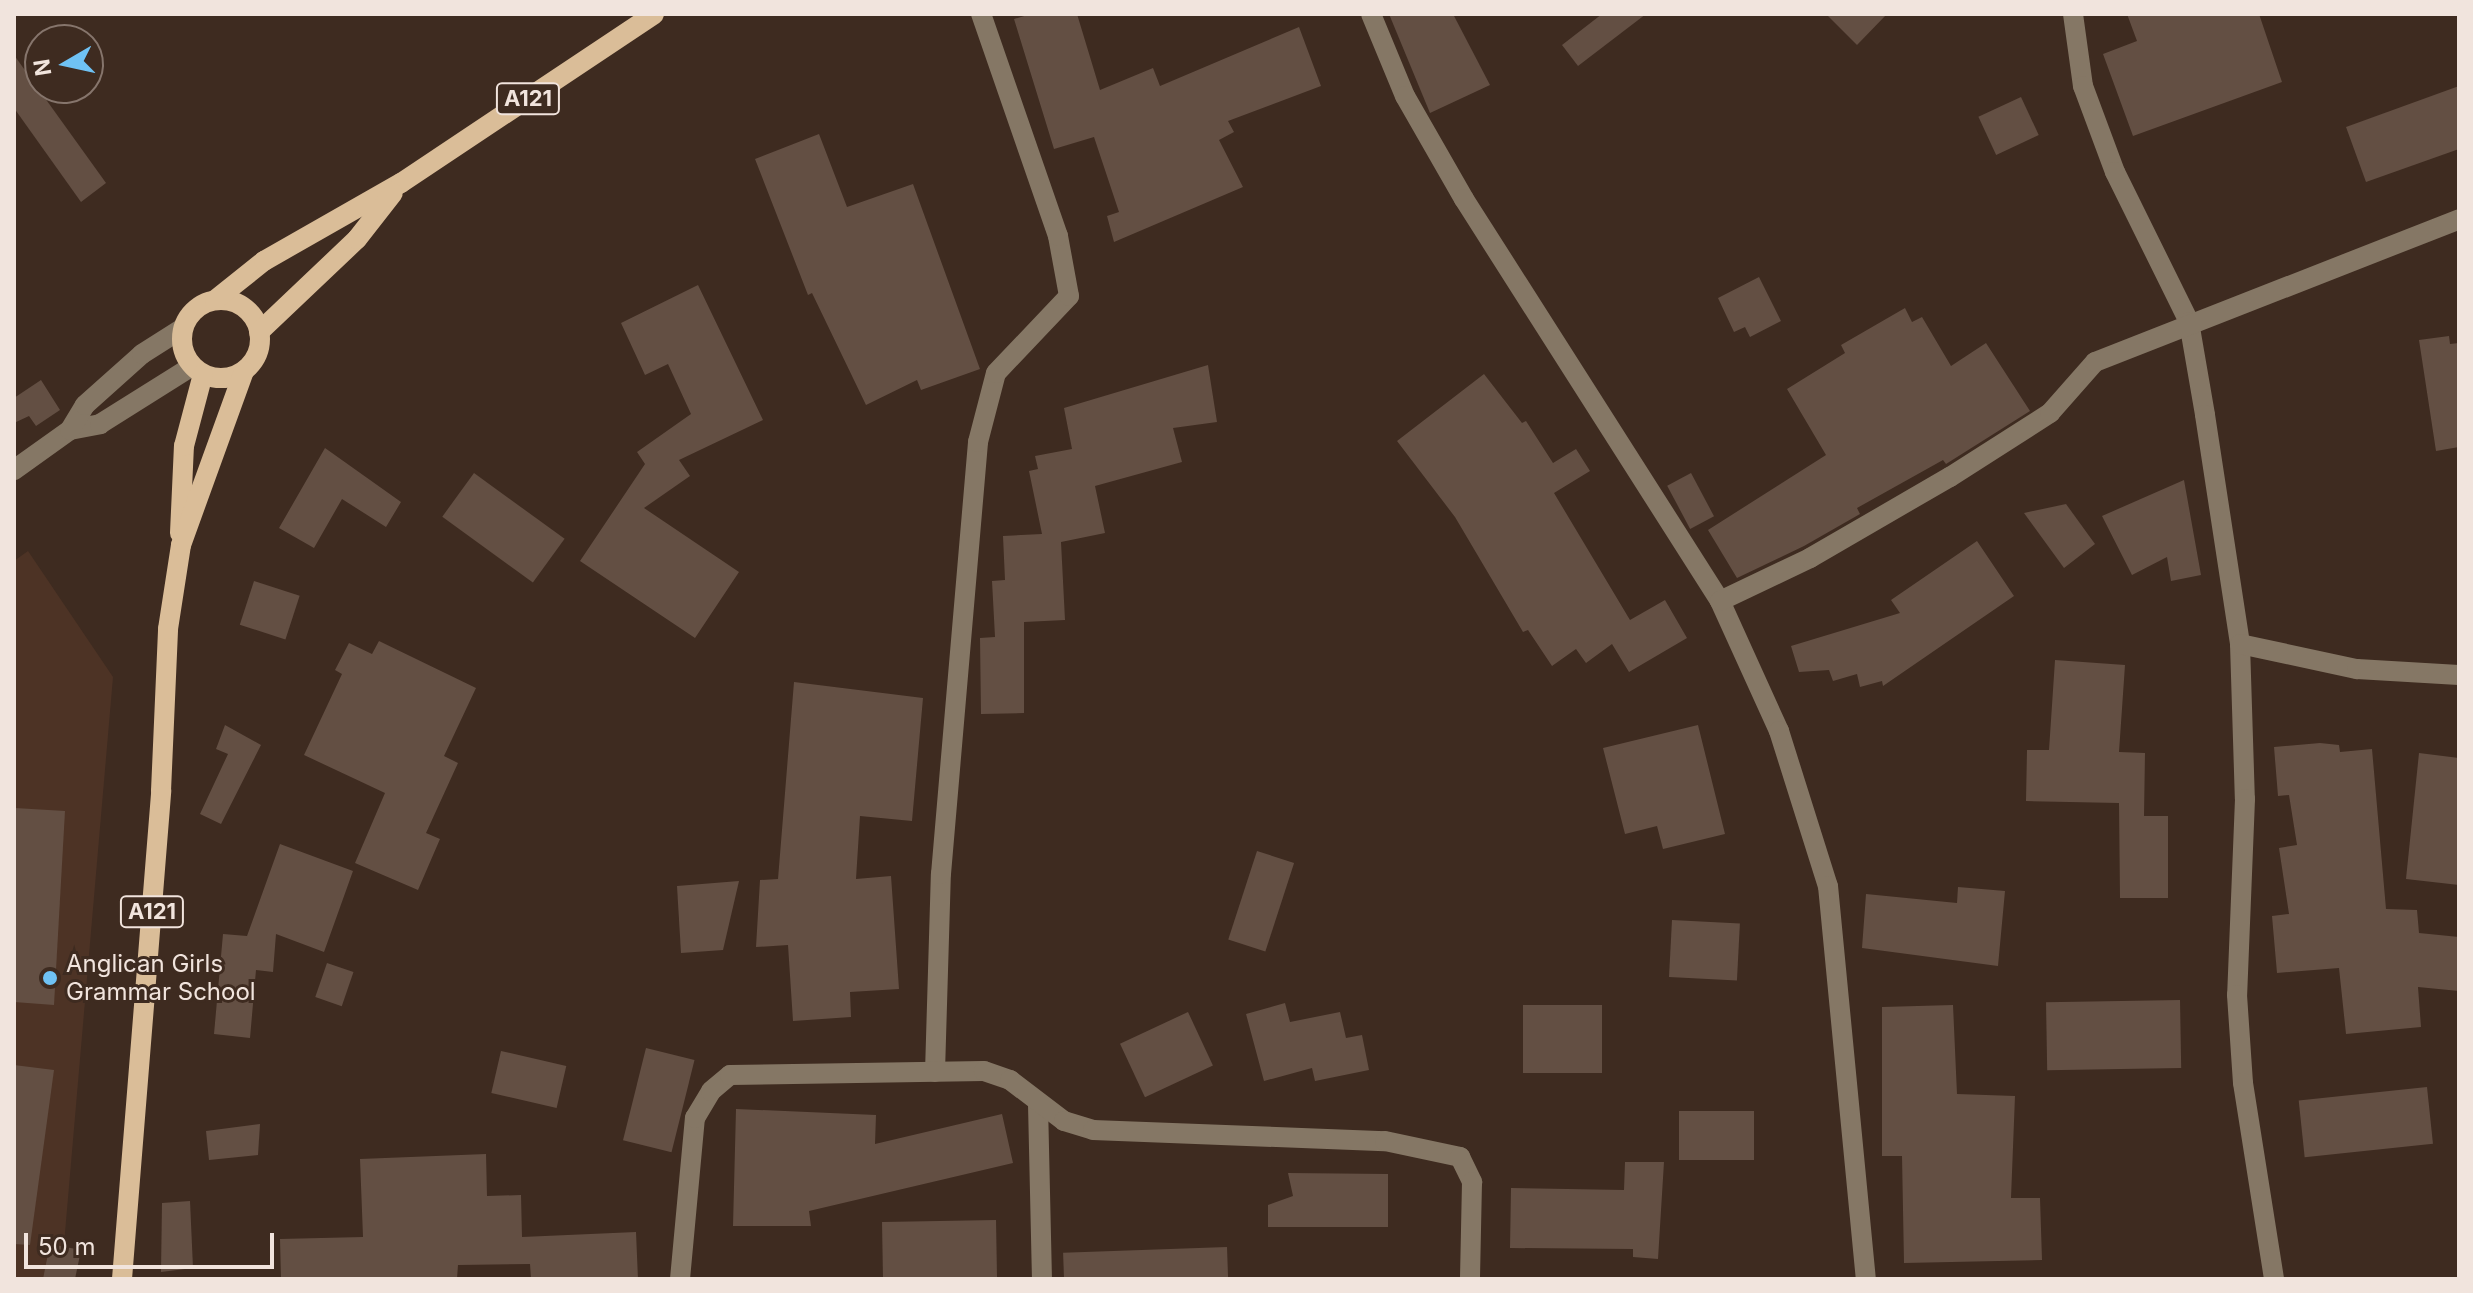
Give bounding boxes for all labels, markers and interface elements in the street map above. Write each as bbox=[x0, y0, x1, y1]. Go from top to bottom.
north arrow bbox=[24, 24, 104, 104]
text: N bbox=[28, 57, 56, 78]
road number: A121 bbox=[494, 81, 562, 117]
road number: A121 bbox=[118, 894, 186, 930]
place label: Anglican Girls Grammar School bbox=[66, 950, 256, 1006]
marker: Anglican Girls Grammar School bbox=[41, 969, 59, 987]
scale bar bbox=[28, 1217, 278, 1267]
text: 50 m bbox=[38, 1232, 96, 1261]

